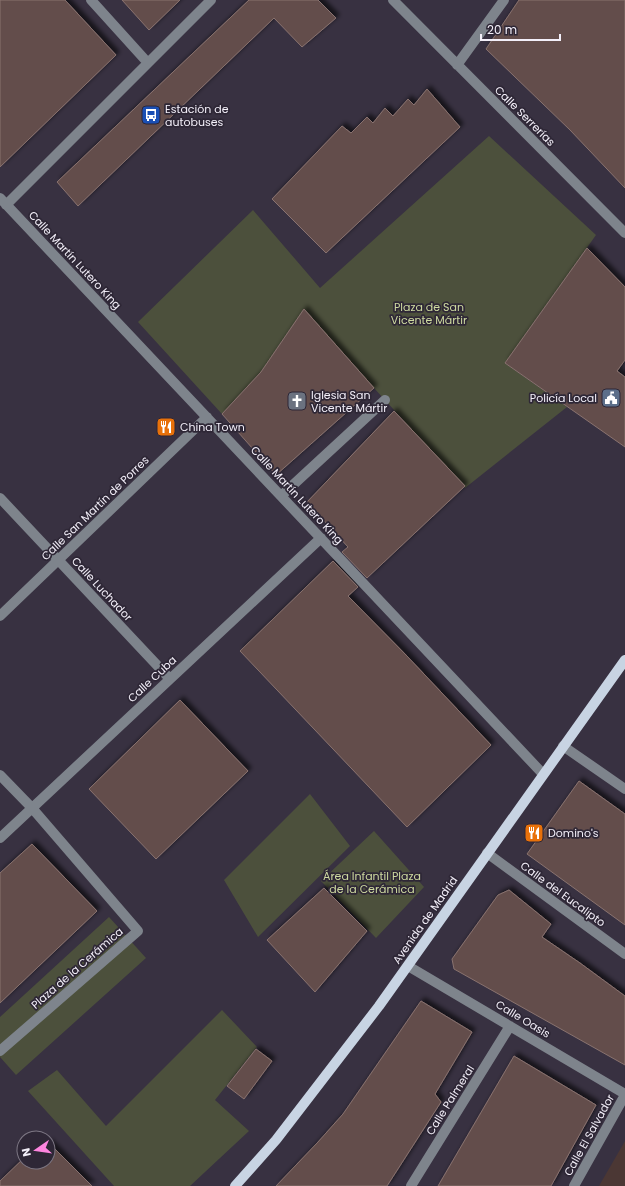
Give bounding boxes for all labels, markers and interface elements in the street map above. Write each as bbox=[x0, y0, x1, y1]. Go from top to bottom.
scale bar bbox=[481, 16, 560, 42]
text: 20 m bbox=[487, 21, 517, 38]
street label: Calle Serrerías bbox=[491, 82, 559, 150]
place label: Estación de autobuses bbox=[165, 101, 229, 130]
bus stop icon: Estación de autobuses bbox=[140, 104, 162, 126]
street label: Calle Martín Lutero King bbox=[25, 207, 125, 313]
park label: Plaza de San Vicente Mártir bbox=[391, 299, 467, 328]
place label: Iglesia San Vicente Mártir bbox=[311, 387, 387, 416]
public building icon: Policía Local bbox=[600, 387, 622, 409]
church icon: Iglesia San Vicente Mártir bbox=[286, 390, 308, 412]
place label: Policía Local bbox=[530, 390, 597, 406]
restaurant icon: China Town bbox=[155, 416, 177, 438]
place label: China Town bbox=[180, 419, 245, 435]
street label: Calle Martín Lutero King bbox=[247, 442, 347, 548]
street label: Calle San Martín de Porres bbox=[38, 452, 153, 564]
street label: Calle Luchador bbox=[68, 553, 136, 625]
street label: Calle Cuba bbox=[124, 652, 180, 706]
restaurant icon: Domino's bbox=[523, 822, 545, 844]
place label: Domino's bbox=[548, 825, 599, 841]
street label: Calle del Eucalipto bbox=[517, 858, 609, 930]
park label: Área Infantil Plaza de la Cerámica bbox=[323, 868, 421, 897]
street label: Avenida de Madrid bbox=[389, 873, 461, 967]
street label: Plaza de la Cerámica bbox=[28, 924, 126, 1012]
street label: Calle Oasis bbox=[493, 996, 554, 1042]
street label: Calle Palmeral bbox=[422, 1062, 478, 1138]
street label: Calle El Salvador bbox=[560, 1091, 618, 1179]
north arrow bbox=[16, 1130, 56, 1170]
text: N bbox=[18, 1146, 35, 1158]

